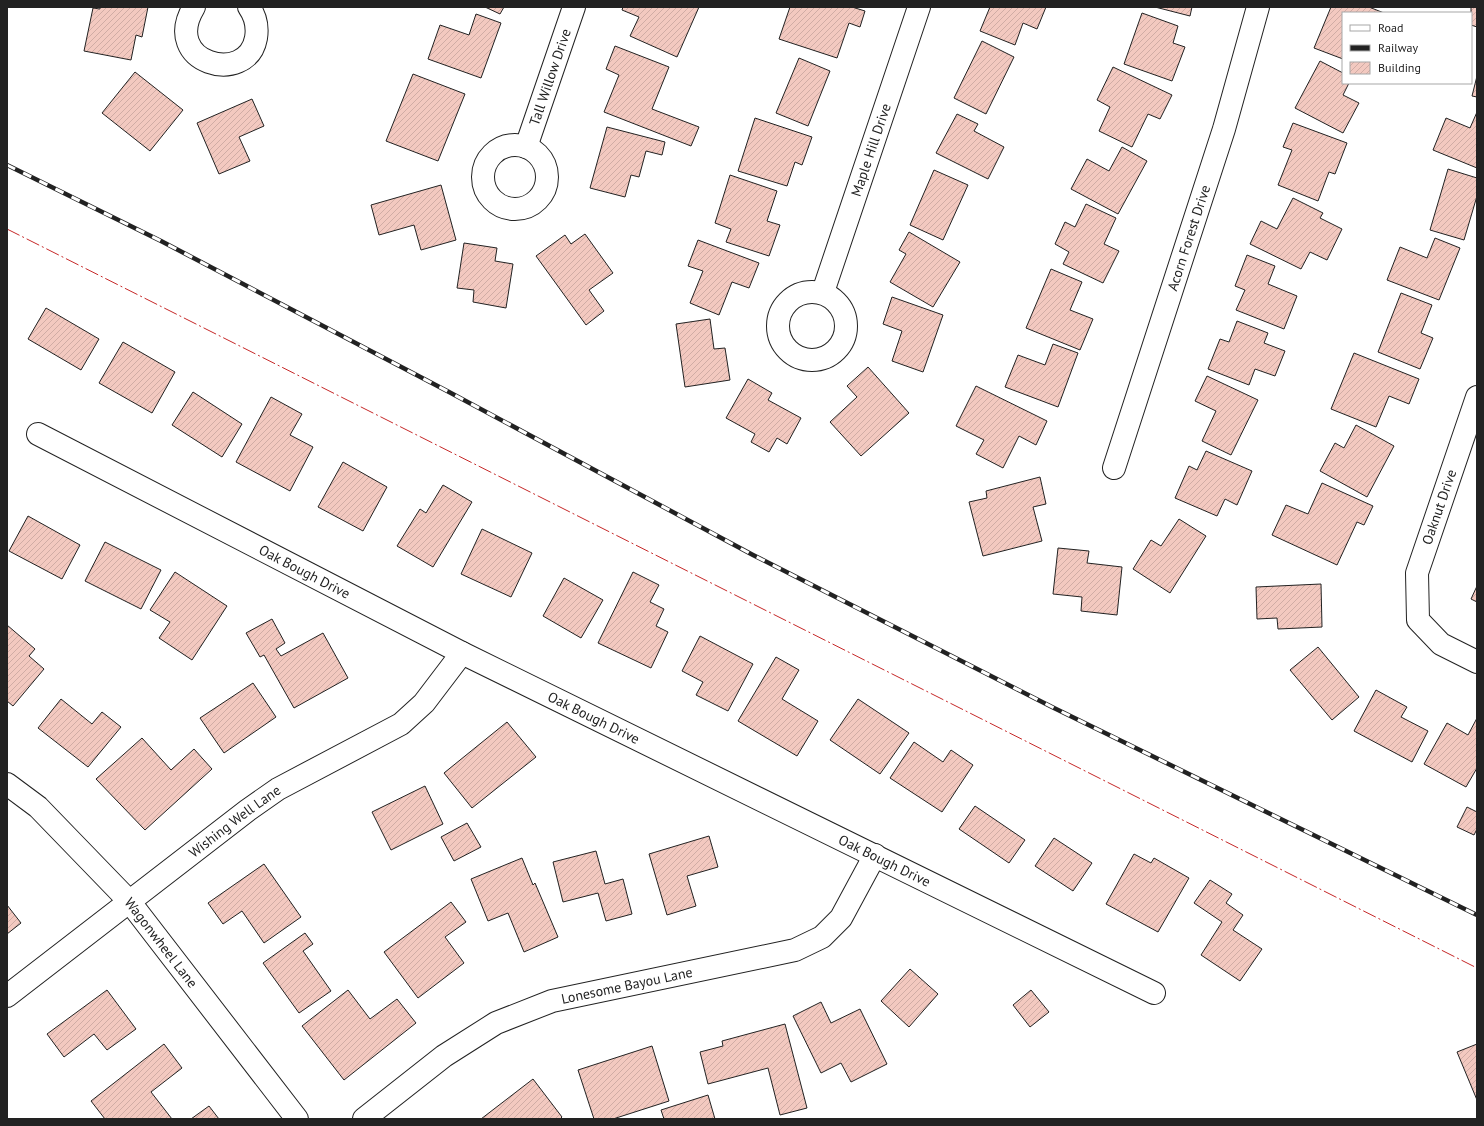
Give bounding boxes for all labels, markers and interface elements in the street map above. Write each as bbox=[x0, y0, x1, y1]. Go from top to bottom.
legend bbox=[1342, 12, 1472, 84]
text: Road bbox=[1378, 20, 1403, 35]
street label: Tall Willow Drive bbox=[525, 26, 575, 128]
text: Railway bbox=[1378, 40, 1418, 55]
text: Building bbox=[1378, 60, 1421, 75]
street label: Maple Hill Drive bbox=[847, 101, 895, 199]
street label: Acorn Forest Drive bbox=[1163, 183, 1214, 293]
street label: Oaknut Drive bbox=[1418, 467, 1460, 547]
street label: Oak Bough Drive bbox=[256, 541, 353, 603]
street label: Oak Bough Drive bbox=[545, 688, 643, 748]
street label: Wishing Well Lane bbox=[185, 781, 284, 861]
street label: Oak Bough Drive bbox=[836, 830, 933, 891]
street label: Wagonwheel Lane bbox=[121, 894, 202, 991]
street label: Lonesome Bayou Lane bbox=[560, 963, 694, 1008]

